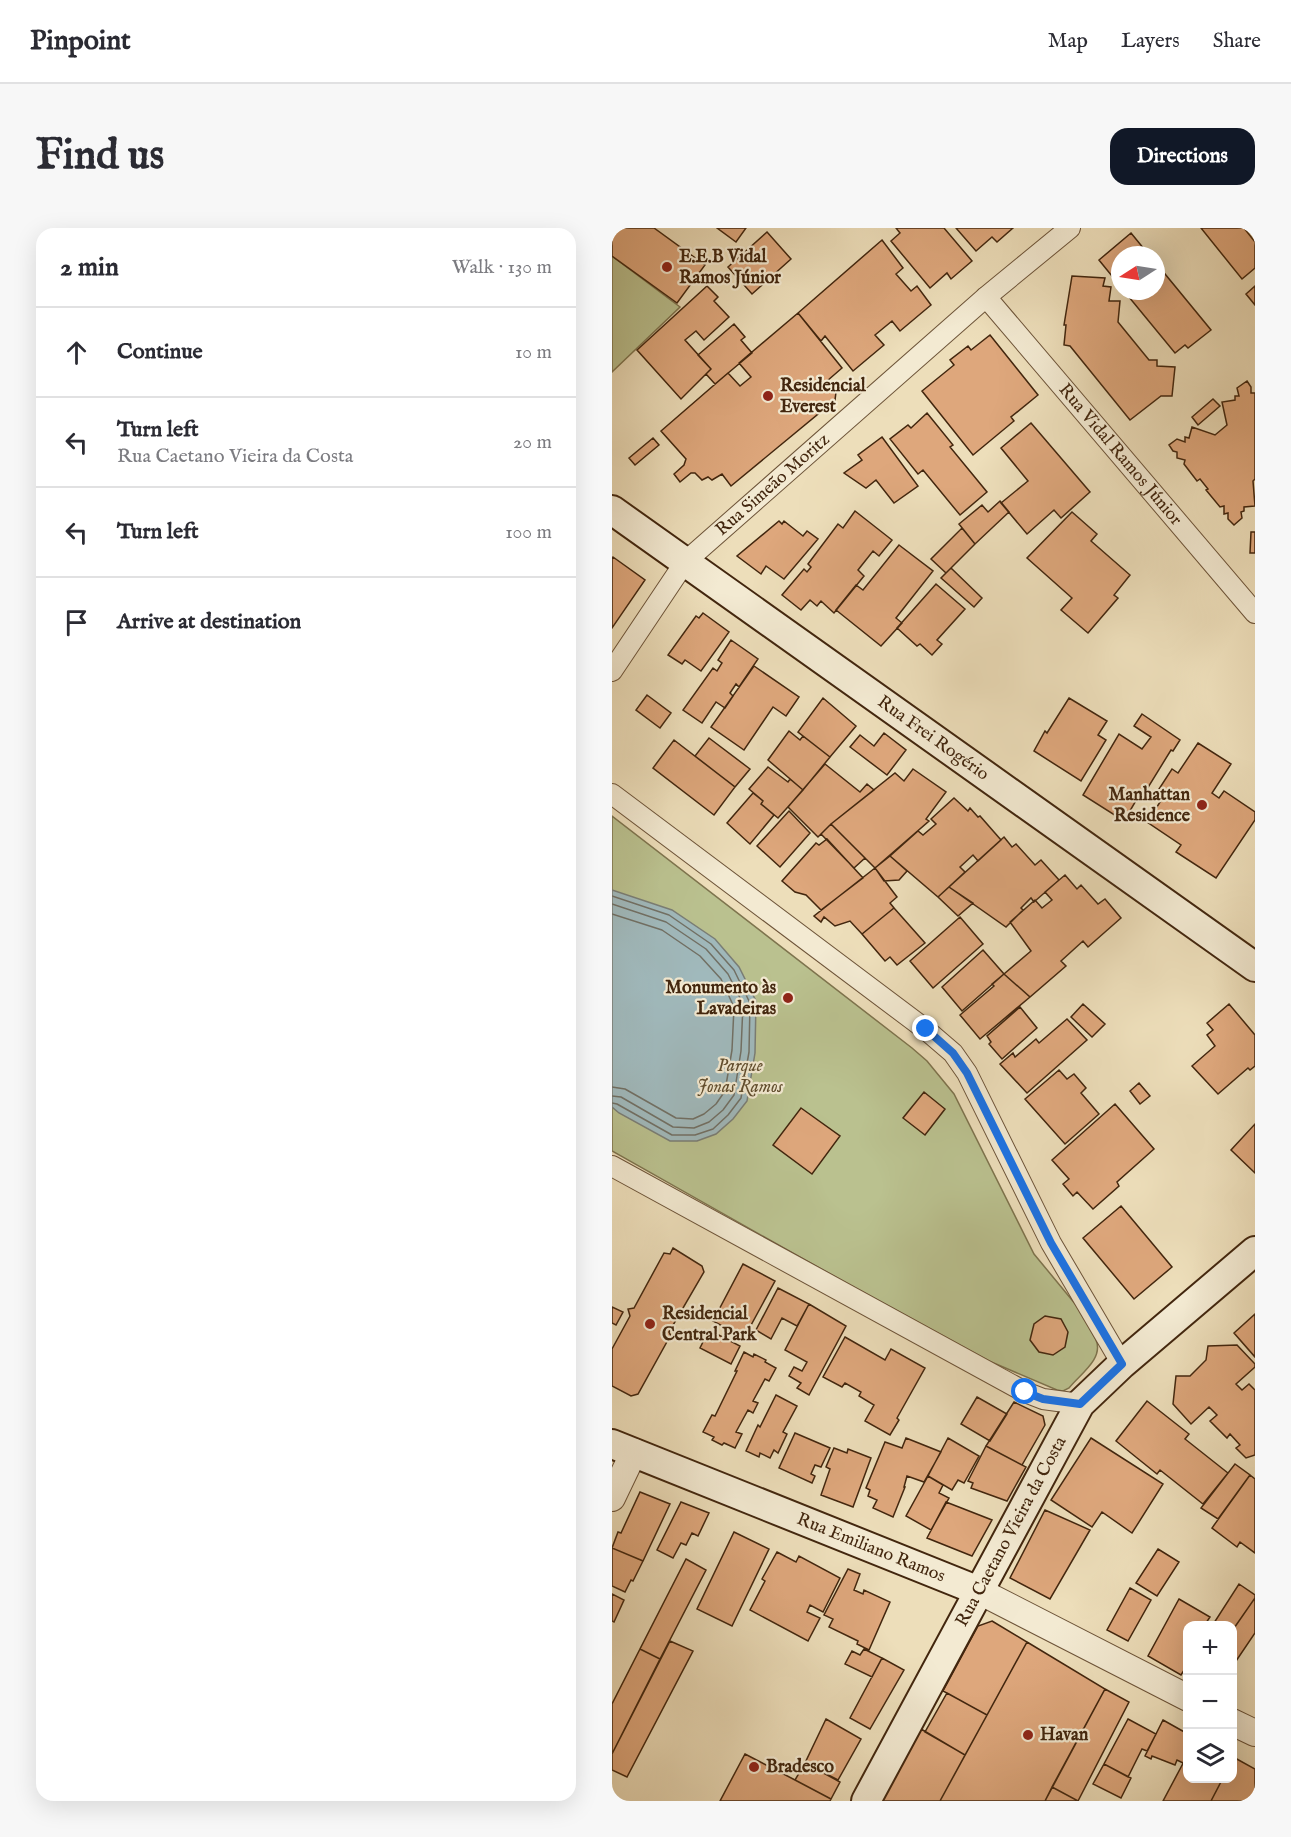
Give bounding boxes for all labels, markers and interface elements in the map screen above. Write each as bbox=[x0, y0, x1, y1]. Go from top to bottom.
text: Pinpoint bbox=[30, 24, 131, 59]
text: Map bbox=[1048, 28, 1088, 55]
text: Layers bbox=[1121, 28, 1180, 55]
text: Share bbox=[1213, 28, 1261, 55]
button: Directions bbox=[1110, 128, 1255, 185]
text: Find us bbox=[36, 130, 164, 183]
place label: E.E.B Vidal Ramos Júnior bbox=[679, 246, 781, 290]
north arrow bbox=[1111, 246, 1165, 300]
text: 2 min bbox=[60, 251, 119, 284]
text: Walk · 130 m bbox=[452, 255, 552, 280]
marker: E.E.B Vidal Ramos Júnior bbox=[660, 260, 674, 274]
icon: ahead bbox=[60, 336, 93, 369]
text: Continue bbox=[117, 338, 203, 366]
text: 10 m bbox=[515, 340, 552, 365]
place label: Residencial Everest bbox=[780, 375, 867, 419]
street label: Rua Vidal Ramos Júnior bbox=[1053, 379, 1187, 531]
marker: Residencial Everest bbox=[761, 389, 775, 403]
text: Turn left bbox=[117, 416, 199, 444]
icon: left bbox=[60, 426, 93, 459]
street label: Rua Simeão Moritz bbox=[711, 428, 835, 541]
text: 20 m bbox=[513, 430, 552, 455]
text: Rua Caetano Vieira da Costa bbox=[117, 444, 353, 469]
icon: left bbox=[60, 516, 93, 549]
text: Turn left bbox=[117, 518, 199, 546]
text: 100 m bbox=[505, 520, 552, 545]
icon: arrive bbox=[60, 606, 93, 639]
text: Arrive at destination bbox=[117, 608, 301, 636]
street label: Rua Frei Rogério bbox=[873, 691, 994, 786]
place label: Manhattan Residence bbox=[1109, 784, 1191, 828]
marker: Manhattan Residence bbox=[1195, 798, 1209, 812]
place label: Monumento às Lavadeiras bbox=[665, 977, 777, 1021]
marker: Monumento às Lavadeiras bbox=[781, 991, 795, 1005]
route end bbox=[912, 1015, 938, 1041]
park label: Parque Jonas Ramos bbox=[697, 1055, 784, 1099]
place label: Residencial Central Park bbox=[662, 1303, 758, 1347]
marker: Residencial Central Park bbox=[643, 1317, 657, 1331]
route start bbox=[1011, 1378, 1037, 1404]
street label: Rua Caetano Vieira da Costa bbox=[951, 1432, 1072, 1631]
street label: Rua Emiliano Ramos bbox=[793, 1508, 949, 1588]
map controls bbox=[1183, 1621, 1237, 1783]
button: + bbox=[1183, 1621, 1237, 1675]
button: − bbox=[1183, 1675, 1237, 1729]
place label: Havan bbox=[1040, 1724, 1089, 1747]
marker: Havan bbox=[1021, 1728, 1035, 1742]
button: layers bbox=[1183, 1729, 1237, 1783]
place label: Bradesco bbox=[766, 1756, 834, 1779]
marker: Bradesco bbox=[747, 1760, 761, 1774]

